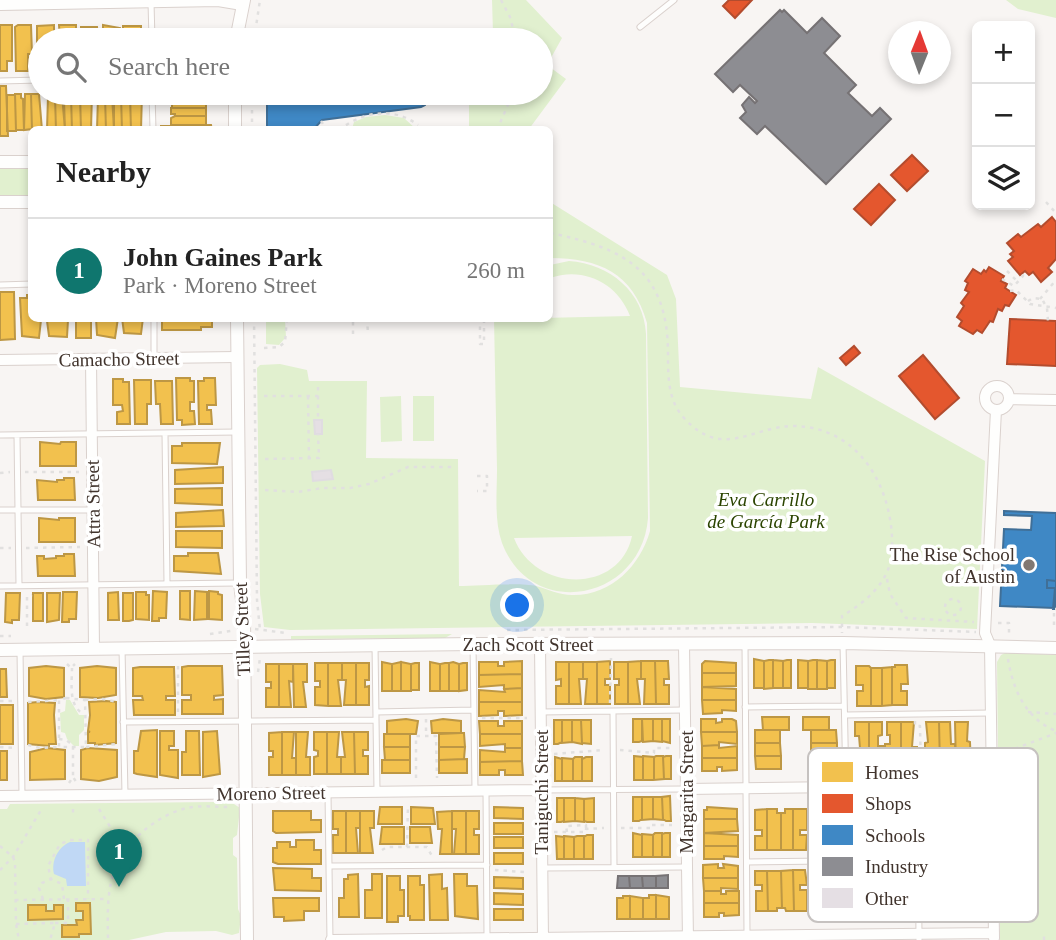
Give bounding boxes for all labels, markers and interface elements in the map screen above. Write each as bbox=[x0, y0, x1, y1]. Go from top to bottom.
north arrow bbox=[888, 21, 951, 84]
map controls bbox=[972, 21, 1035, 210]
button: + bbox=[972, 21, 1035, 84]
search box bbox=[28, 28, 553, 105]
icon: search bbox=[52, 48, 90, 86]
text: Search here bbox=[108, 52, 230, 81]
button: − bbox=[972, 84, 1035, 147]
button: layers bbox=[972, 147, 1035, 210]
text: Nearby bbox=[56, 155, 151, 188]
text: John Gaines Park bbox=[123, 243, 322, 272]
text: 1 bbox=[73, 258, 85, 283]
text: 260 m bbox=[467, 258, 525, 283]
text: Park · Moreno Street bbox=[123, 273, 317, 298]
street label: Camacho Street bbox=[58, 347, 180, 371]
street label: Attra Street bbox=[82, 459, 104, 548]
park label: Eva Carrillo de García Park bbox=[707, 489, 825, 532]
place label: The Rise School of Austin bbox=[889, 544, 1015, 587]
marker: The Rise School of Austin bbox=[1021, 557, 1037, 573]
street label: Tilley Street bbox=[230, 581, 254, 676]
your location bbox=[500, 588, 534, 622]
street label: Zach Scott Street bbox=[463, 634, 594, 655]
street label: Taniguchi Street bbox=[531, 729, 552, 854]
street label: Margarita Street bbox=[676, 729, 697, 854]
legend bbox=[808, 748, 1038, 922]
text: Homes bbox=[865, 762, 919, 783]
street label: Moreno Street bbox=[216, 782, 327, 804]
text: Shops bbox=[865, 793, 911, 814]
text: Schools bbox=[865, 825, 925, 846]
pin: 1 bbox=[96, 829, 142, 887]
text: Industry bbox=[865, 856, 929, 877]
text: Other bbox=[865, 888, 909, 909]

